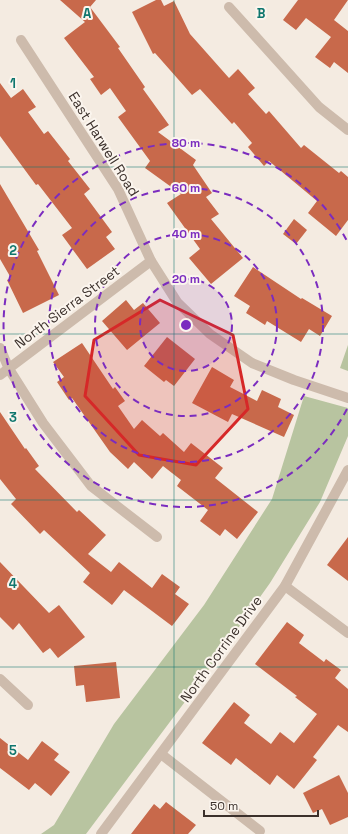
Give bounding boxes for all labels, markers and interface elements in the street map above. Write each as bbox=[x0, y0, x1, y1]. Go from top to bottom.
text: A bbox=[83, 5, 92, 22]
text: B bbox=[257, 5, 266, 22]
text: 1 bbox=[10, 75, 16, 92]
street label: East Harwell Road bbox=[65, 88, 143, 200]
text: 80 m bbox=[172, 135, 200, 151]
text: 60 m bbox=[172, 180, 200, 196]
text: 40 m bbox=[172, 226, 200, 242]
text: 2 bbox=[9, 242, 17, 259]
street label: North Sierra Street bbox=[11, 262, 123, 352]
text: 20 m bbox=[172, 271, 200, 287]
centre of rings bbox=[179, 318, 193, 332]
text: 3 bbox=[9, 409, 17, 426]
text: 4 bbox=[9, 575, 17, 592]
street label: North Corrine Drive bbox=[176, 592, 266, 706]
text: 5 bbox=[9, 742, 17, 759]
scale bar bbox=[204, 792, 318, 818]
text: 50 m bbox=[210, 798, 238, 814]

